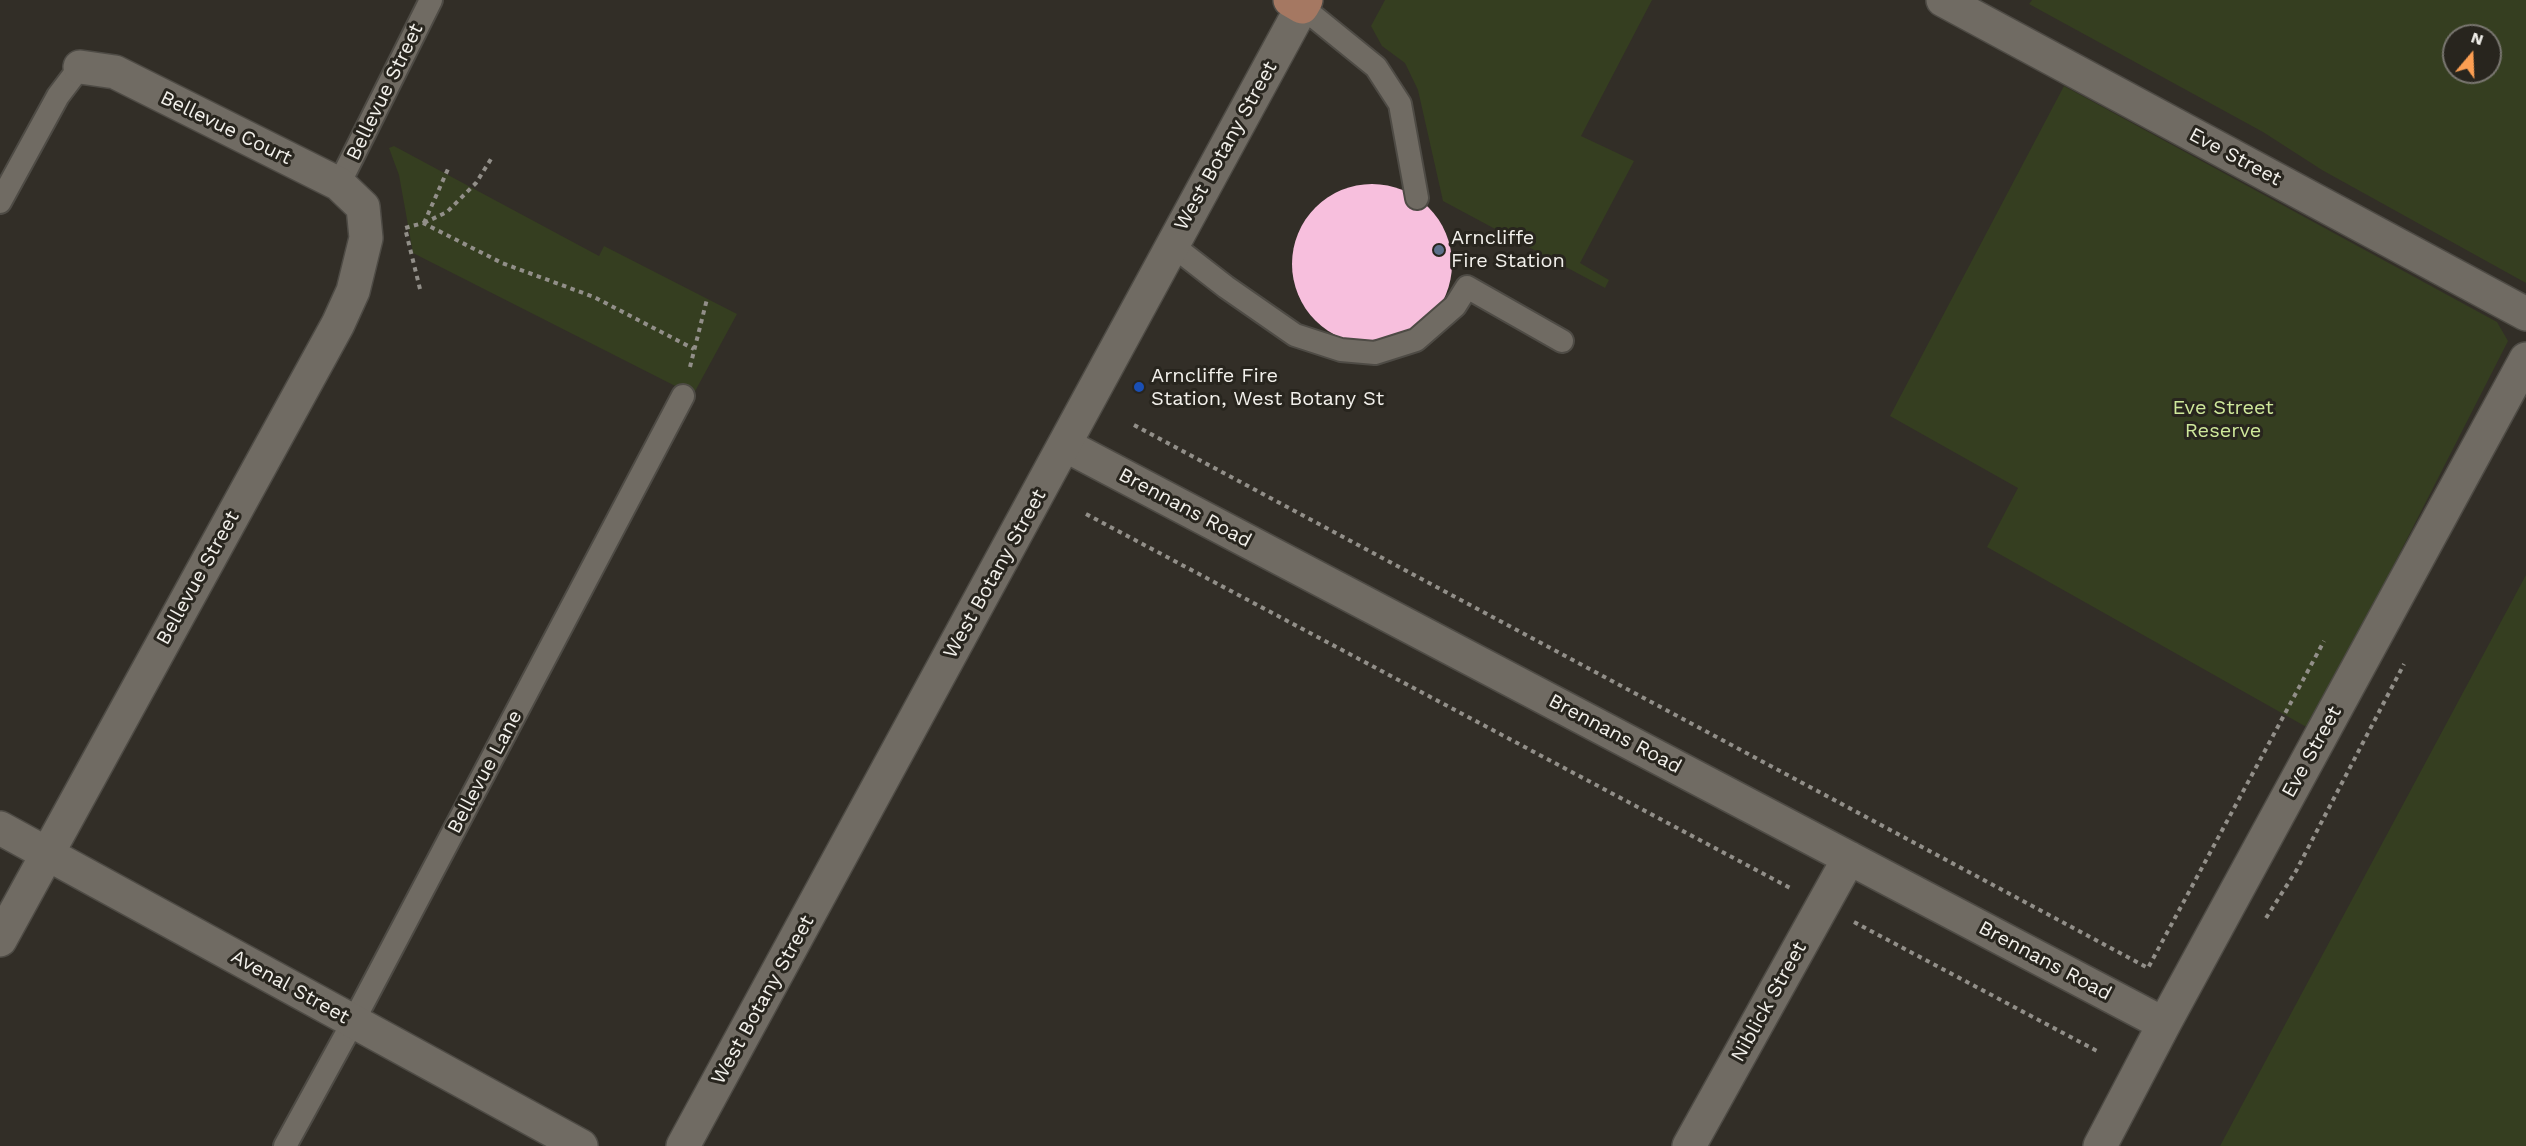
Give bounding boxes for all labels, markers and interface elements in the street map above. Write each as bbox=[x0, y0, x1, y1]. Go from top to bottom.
street label: Bellevue Street bbox=[341, 20, 429, 164]
north arrow bbox=[2442, 24, 2502, 84]
text: N bbox=[2469, 27, 2486, 49]
street label: West Botany Street bbox=[1169, 57, 1283, 235]
street label: Bellevue Court bbox=[156, 86, 296, 170]
street label: Eve Street bbox=[2185, 123, 2285, 191]
place label: Arncliffe Fire Station bbox=[1451, 226, 1565, 273]
marker: Arncliffe Fire Station bbox=[1432, 243, 1446, 257]
place label: Arncliffe Fire Station, West Botany St bbox=[1151, 364, 1384, 411]
marker: Arncliffe Fire Station, West Botany St bbox=[1132, 380, 1146, 394]
park label: Eve Street Reserve bbox=[2172, 396, 2274, 443]
street label: Brennans Road bbox=[1114, 463, 1256, 553]
street label: West Botany Street bbox=[938, 485, 1052, 663]
street label: Bellevue Street bbox=[151, 507, 245, 649]
street label: Brennans Road bbox=[1544, 689, 1686, 779]
street label: Eve Street bbox=[2277, 702, 2347, 802]
street label: Bellevue Lane bbox=[442, 706, 528, 838]
street label: West Botany Street bbox=[706, 911, 820, 1089]
street label: Brennans Road bbox=[1974, 916, 2116, 1006]
street label: Niblick Street bbox=[1726, 938, 1812, 1066]
street label: Avenal Street bbox=[227, 945, 353, 1029]

